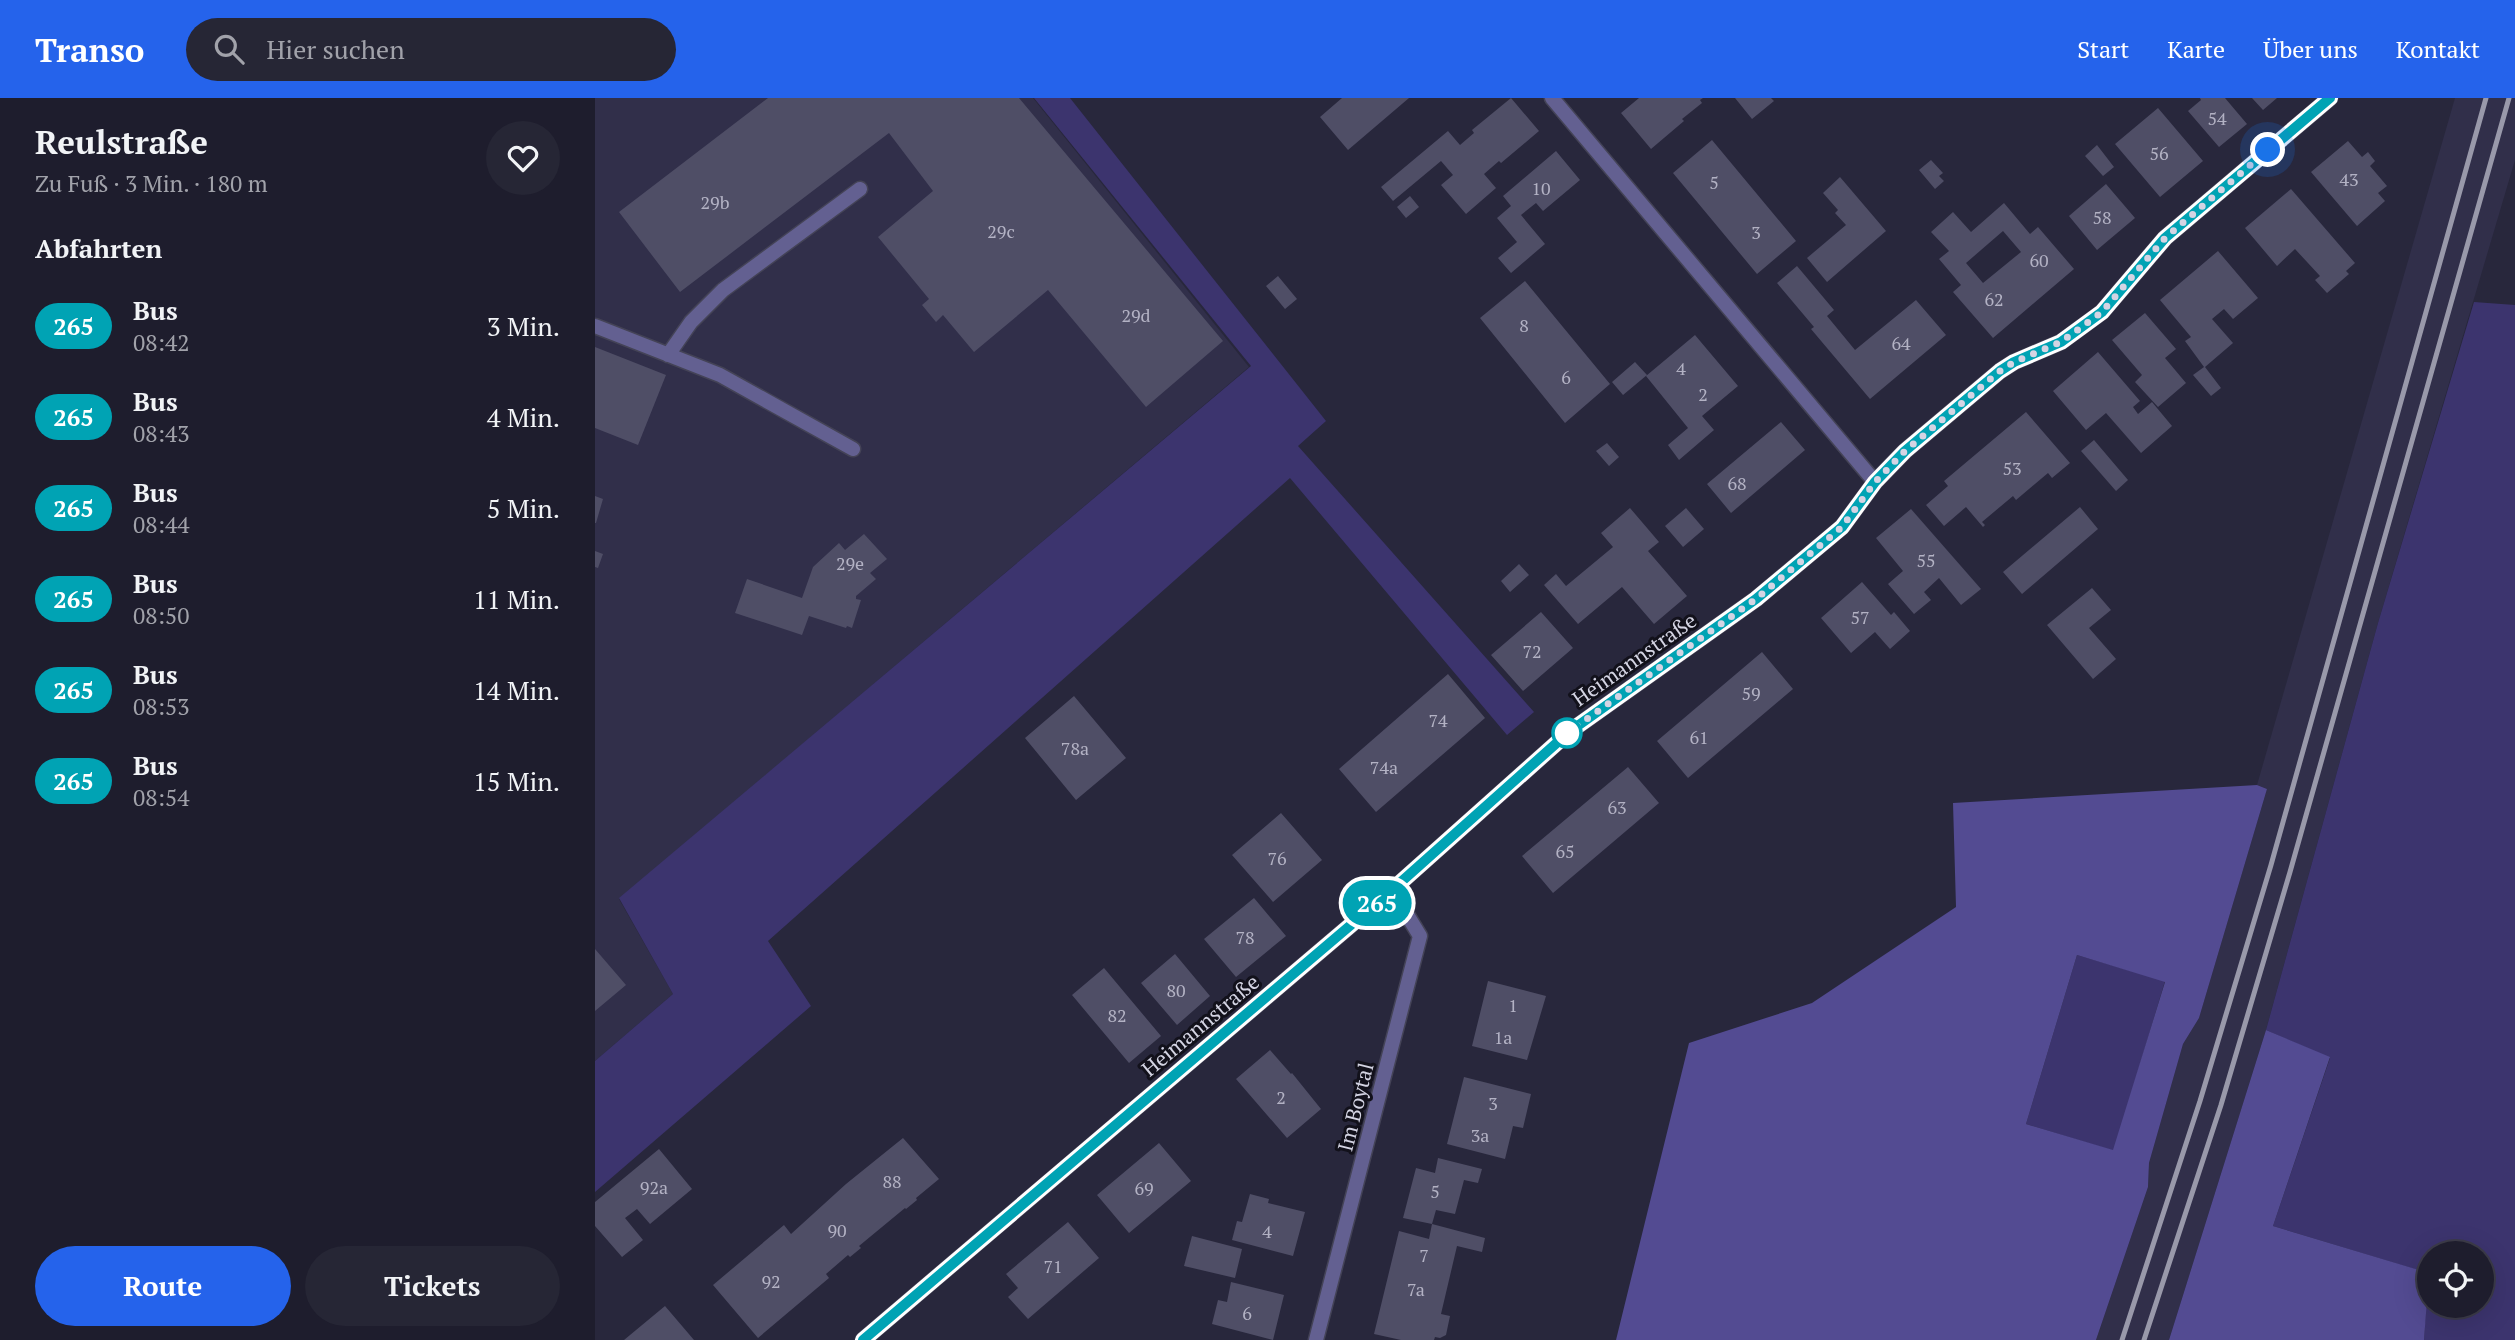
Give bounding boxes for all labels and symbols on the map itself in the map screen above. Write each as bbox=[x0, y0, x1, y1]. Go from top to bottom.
house number: 54 bbox=[2207, 106, 2227, 130]
your location bbox=[2250, 132, 2285, 167]
house number: 56 bbox=[2149, 141, 2169, 165]
house number: 43 bbox=[2339, 167, 2359, 191]
house number: 5 bbox=[1709, 170, 1719, 194]
house number: 10 bbox=[1531, 176, 1551, 200]
house number: 29b bbox=[701, 190, 730, 214]
house number: 58 bbox=[2092, 205, 2112, 229]
house number: 29c bbox=[987, 219, 1015, 243]
house number: 3 bbox=[1751, 220, 1761, 244]
house number: 60 bbox=[2029, 248, 2049, 272]
house number: 62 bbox=[1984, 287, 2004, 311]
house number: 29d bbox=[1121, 303, 1151, 327]
house number: 8 bbox=[1519, 313, 1529, 337]
house number: 64 bbox=[1891, 331, 1911, 355]
house number: 4 bbox=[1676, 356, 1686, 380]
house number: 6 bbox=[1561, 365, 1571, 389]
house number: 2 bbox=[1698, 382, 1708, 406]
house number: 53 bbox=[2002, 456, 2022, 480]
house number: 68 bbox=[1727, 471, 1747, 495]
house number: 55 bbox=[1916, 548, 1936, 572]
house number: 29e bbox=[836, 551, 864, 575]
house number: 57 bbox=[1850, 605, 1870, 629]
street label: Heimannstraße bbox=[1566, 606, 1702, 712]
house number: 72 bbox=[1522, 639, 1542, 663]
house number: 59 bbox=[1741, 681, 1761, 705]
house number: 74 bbox=[1428, 708, 1448, 732]
unlabelled marker bbox=[1552, 718, 1582, 748]
house number: 61 bbox=[1689, 725, 1709, 749]
house number: 78a bbox=[1061, 736, 1089, 760]
house number: 74a bbox=[1370, 755, 1398, 779]
house number: 63 bbox=[1607, 795, 1627, 819]
house number: 65 bbox=[1555, 839, 1575, 863]
house number: 76 bbox=[1267, 846, 1287, 870]
line badge: 265 bbox=[1337, 880, 1417, 926]
house number: 78 bbox=[1235, 925, 1255, 949]
street label: Heimannstraße bbox=[1135, 968, 1265, 1082]
house number: 80 bbox=[1166, 978, 1186, 1002]
house number: 1 bbox=[1508, 993, 1518, 1017]
house number: 82 bbox=[1107, 1003, 1127, 1027]
house number: 1a bbox=[1494, 1025, 1512, 1049]
street label: Im Boytal bbox=[1331, 1060, 1379, 1154]
house number: 2 bbox=[1276, 1085, 1286, 1109]
house number: 3 bbox=[1488, 1091, 1498, 1115]
house number: 3a bbox=[1471, 1123, 1489, 1147]
house number: 88 bbox=[882, 1169, 902, 1193]
house number: 92a bbox=[640, 1175, 668, 1199]
house number: 69 bbox=[1134, 1176, 1154, 1200]
house number: 5 bbox=[1430, 1179, 1440, 1203]
house number: 90 bbox=[827, 1218, 847, 1242]
house number: 4 bbox=[1262, 1219, 1272, 1243]
house number: 7 bbox=[1419, 1243, 1429, 1267]
house number: 71 bbox=[1043, 1254, 1063, 1278]
house number: 92 bbox=[761, 1269, 781, 1293]
house number: 7a bbox=[1407, 1277, 1425, 1301]
house number: 6 bbox=[1242, 1301, 1252, 1325]

